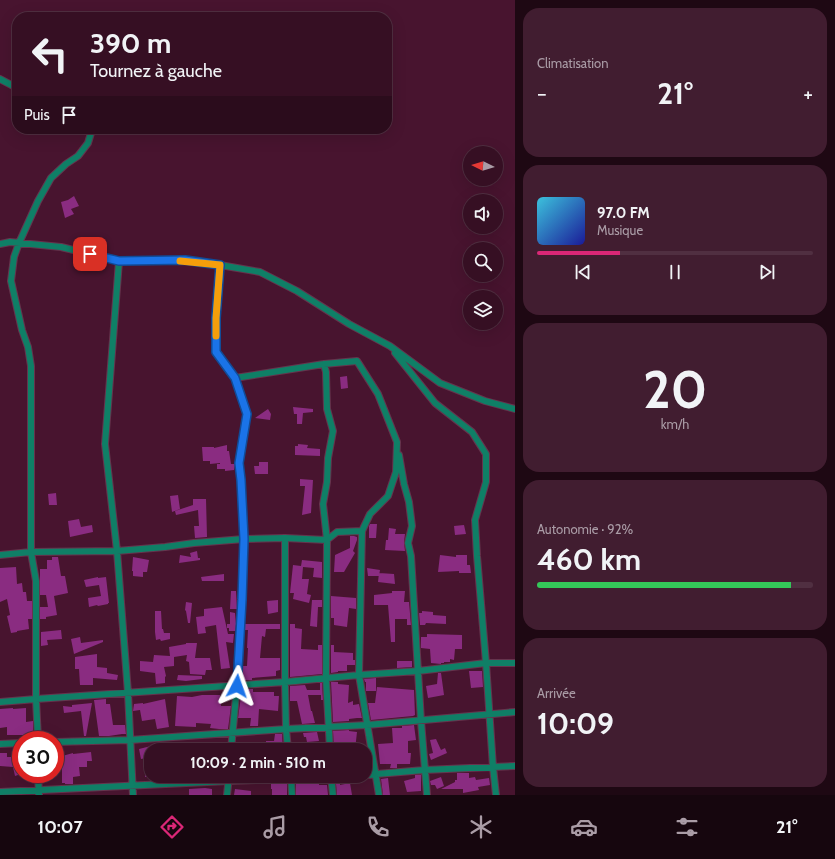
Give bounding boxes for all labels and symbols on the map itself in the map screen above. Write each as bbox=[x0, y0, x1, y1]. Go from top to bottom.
north arrow bbox=[463, 146, 503, 186]
pin bbox=[73, 237, 107, 271]
position arrow bbox=[216, 665, 258, 707]
speed limit sign: 30 bbox=[12, 731, 64, 783]

